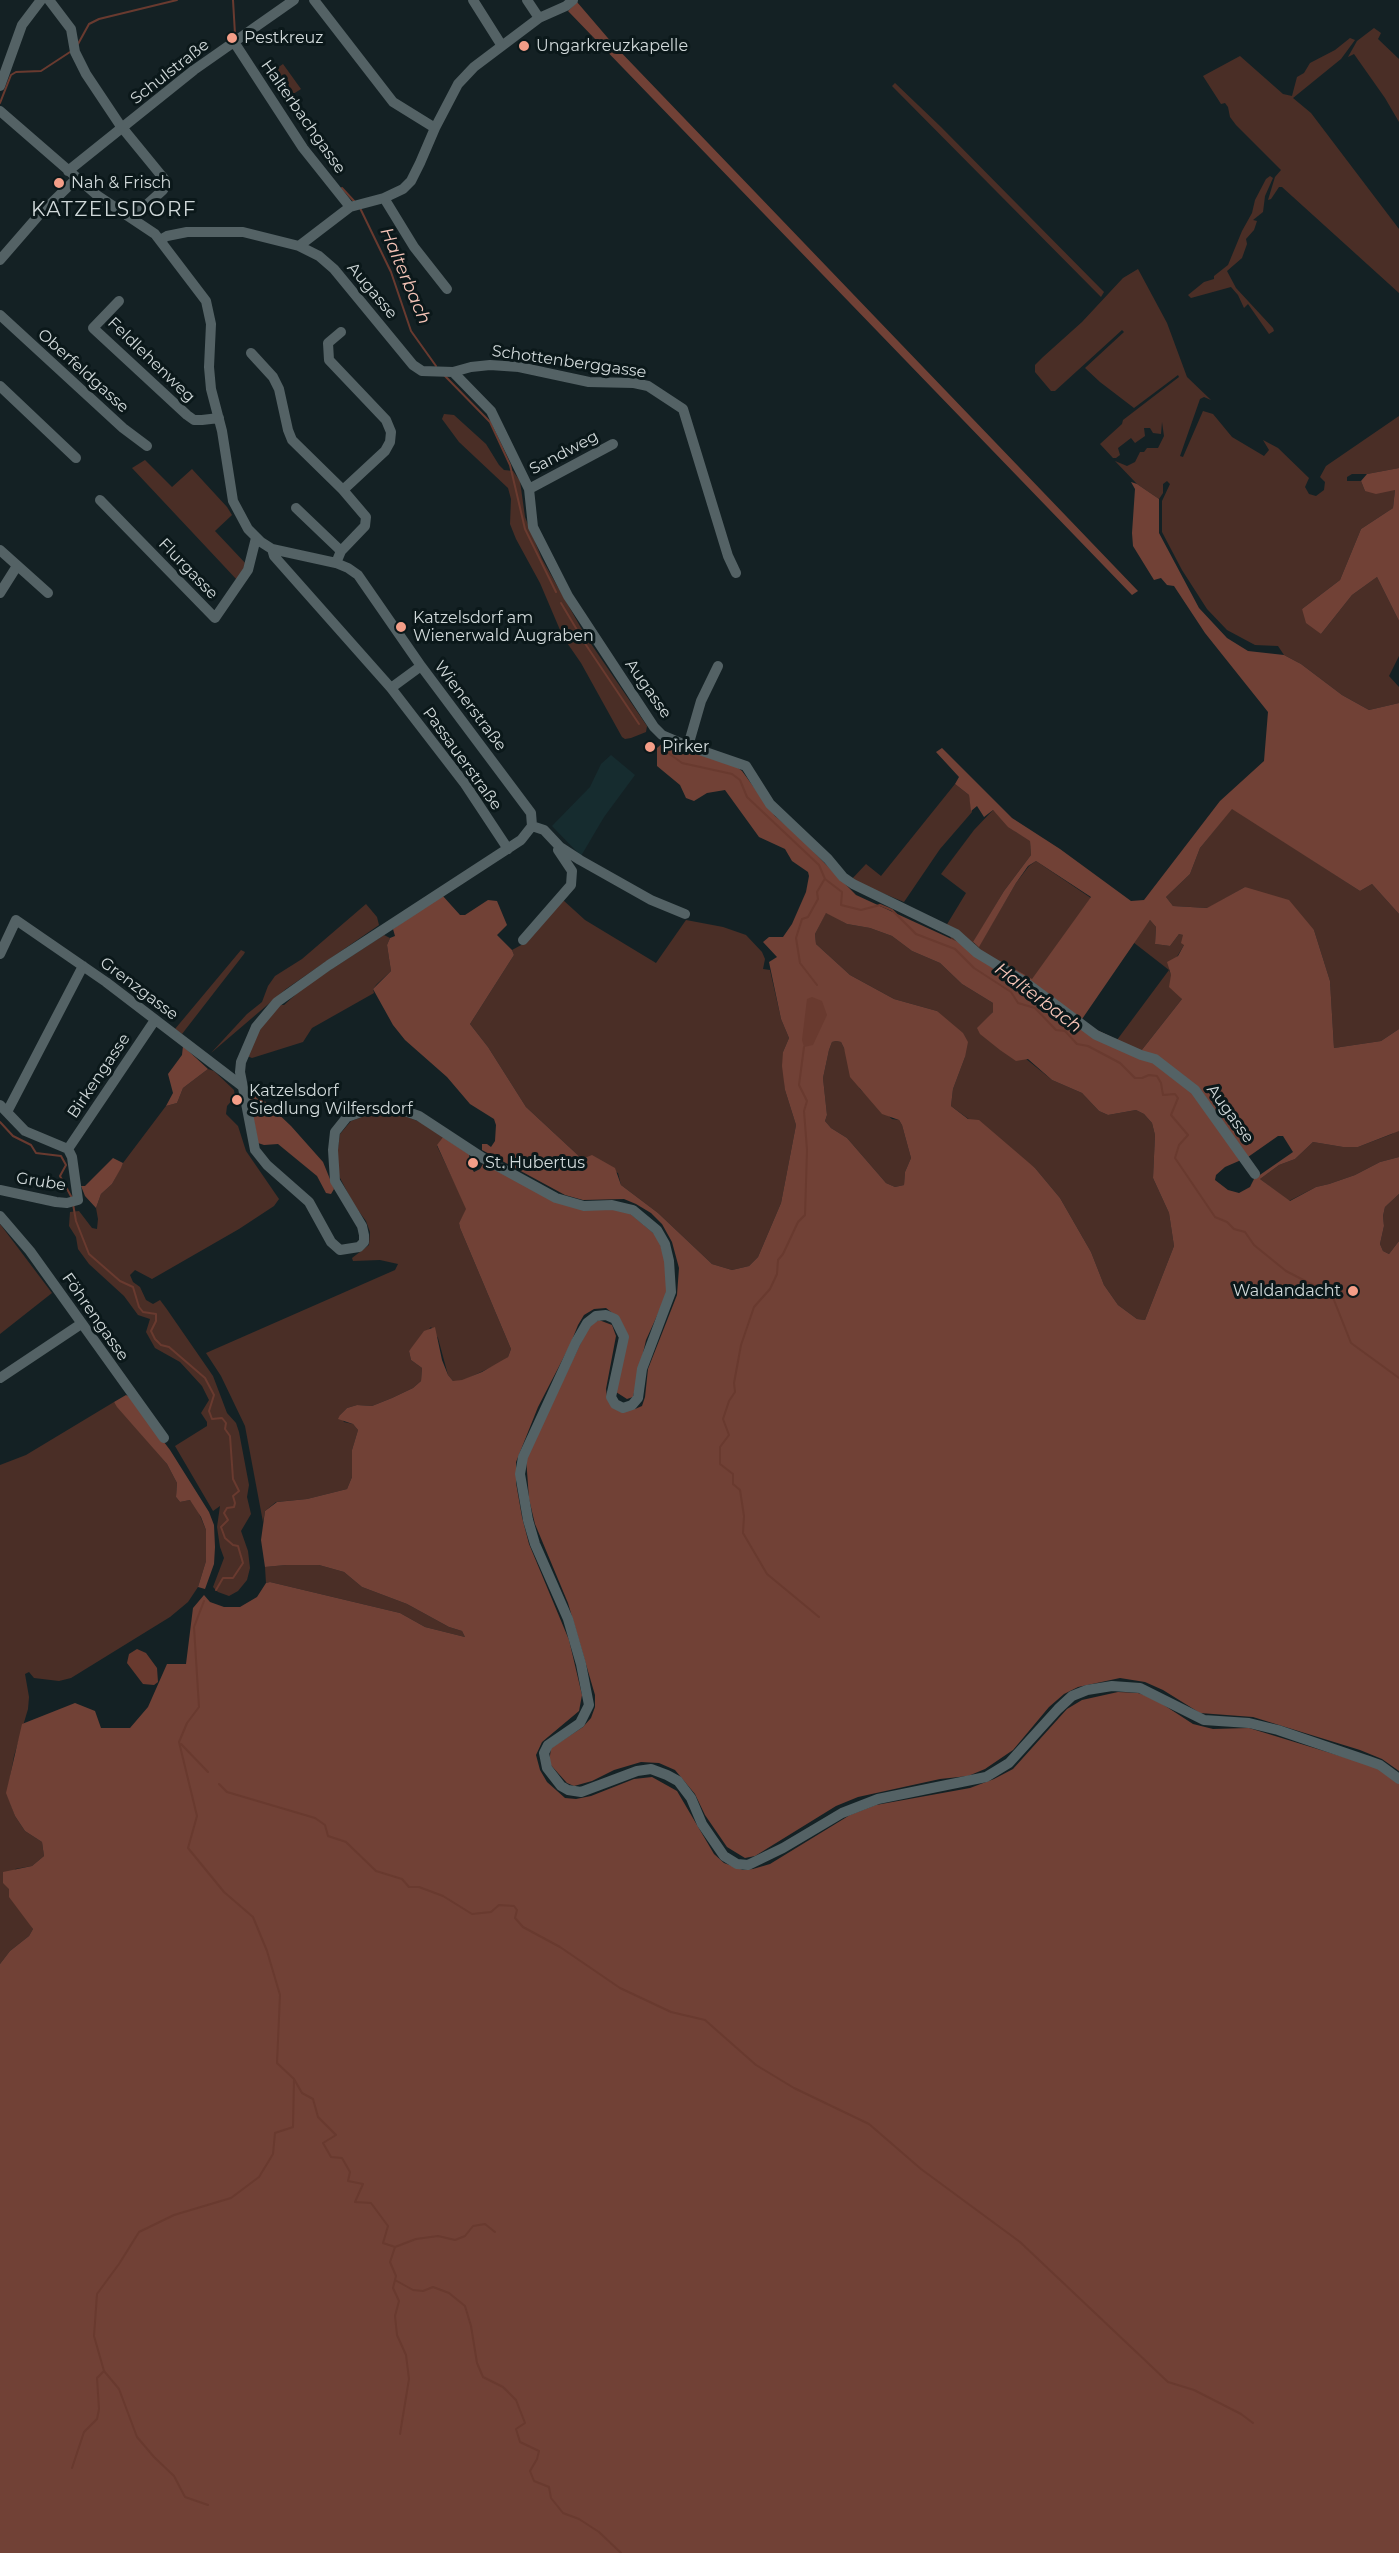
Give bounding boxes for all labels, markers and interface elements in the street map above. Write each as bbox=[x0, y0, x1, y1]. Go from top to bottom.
place label: Pestkreuz bbox=[244, 28, 323, 48]
marker: Pestkreuz bbox=[225, 31, 239, 45]
street label: Schulstraße bbox=[127, 35, 213, 109]
place label: Ungarkreuzkapelle bbox=[536, 36, 688, 56]
marker: Ungarkreuzkapelle bbox=[517, 39, 531, 53]
street label: Halterbachgasse bbox=[257, 56, 349, 178]
place label: Nah & Frisch bbox=[71, 173, 171, 193]
marker: Nah & Frisch bbox=[52, 176, 66, 190]
district label: KATZELSDORF bbox=[31, 198, 197, 222]
water label: Halterbach bbox=[375, 224, 435, 328]
street label: Augasse bbox=[343, 259, 401, 323]
street label: Feldlehenweg bbox=[103, 313, 199, 407]
street label: Oberfeldgasse bbox=[33, 325, 133, 417]
street label: Schottenberggasse bbox=[490, 342, 648, 382]
street label: Sandweg bbox=[526, 427, 602, 479]
street label: Flurgasse bbox=[154, 535, 222, 603]
place label: Katzelsdorf am Wienerwald Augraben bbox=[413, 608, 594, 646]
marker: Katzelsdorf am Wienerwald Augraben bbox=[394, 620, 408, 634]
street label: Augasse bbox=[621, 656, 675, 722]
street label: Wienerstraße bbox=[430, 657, 510, 755]
street label: Passauerstraße bbox=[418, 704, 506, 814]
place label: Pirker bbox=[662, 737, 709, 757]
marker: Pirker bbox=[643, 740, 657, 754]
street label: Grenzgasse bbox=[96, 953, 182, 1025]
water label: Halterbach bbox=[990, 958, 1086, 1038]
street label: Birkengasse bbox=[64, 1030, 134, 1122]
place label: Katzelsdorf Siedlung Wilfersdorf bbox=[249, 1081, 413, 1119]
street label: Augasse bbox=[1202, 1081, 1258, 1147]
marker: Katzelsdorf Siedlung Wilfersdorf bbox=[230, 1093, 244, 1107]
place label: St. Hubertus bbox=[485, 1153, 585, 1173]
marker: St. Hubertus bbox=[466, 1156, 480, 1170]
street label: Grube bbox=[15, 1169, 67, 1195]
street label: Föhrengasse bbox=[58, 1269, 132, 1365]
place label: Waldandacht bbox=[1233, 1281, 1341, 1301]
marker: Waldandacht bbox=[1346, 1284, 1360, 1298]

